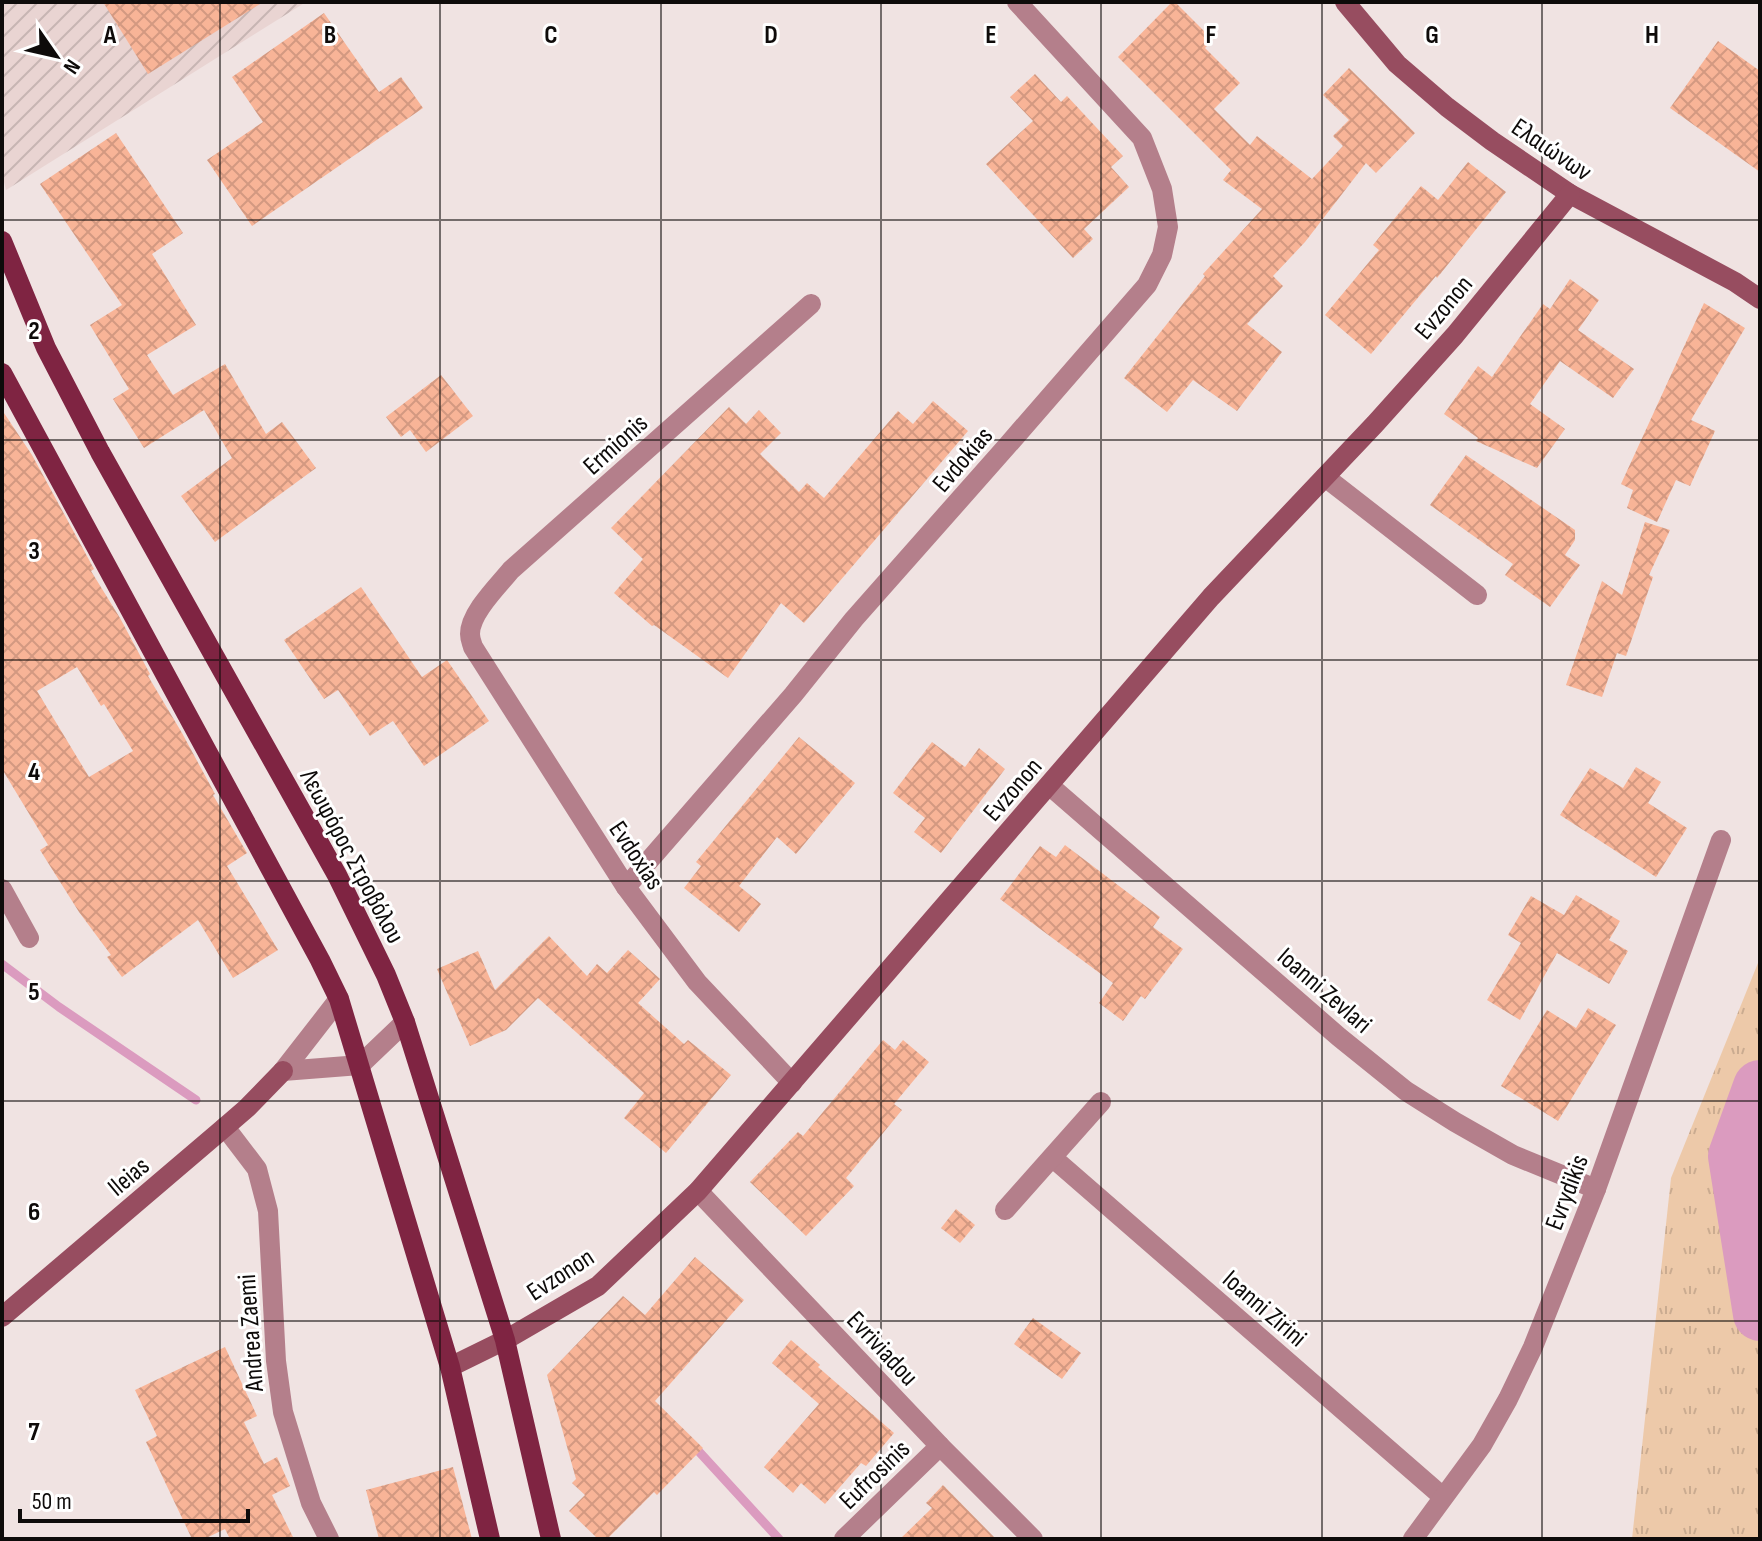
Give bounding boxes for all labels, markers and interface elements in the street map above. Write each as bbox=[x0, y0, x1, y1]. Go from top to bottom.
north arrow bbox=[16, 16, 96, 96]
text: A bbox=[103, 20, 117, 51]
text: B bbox=[324, 20, 336, 51]
text: C bbox=[544, 20, 558, 51]
text: D bbox=[764, 20, 778, 51]
text: E bbox=[985, 20, 997, 51]
text: F bbox=[1206, 20, 1217, 51]
text: G bbox=[1425, 20, 1439, 51]
text: H bbox=[1645, 20, 1659, 51]
text: N bbox=[57, 54, 86, 79]
street label: Ελαιώνων bbox=[1505, 112, 1597, 188]
street label: Evzonon bbox=[1409, 270, 1480, 346]
text: 2 bbox=[28, 316, 40, 347]
street label: Ermionis bbox=[577, 408, 655, 482]
street label: Evdokias bbox=[926, 421, 1000, 499]
text: 3 bbox=[28, 536, 40, 567]
street label: Evzonon bbox=[977, 752, 1049, 828]
text: 4 bbox=[28, 757, 40, 788]
street label: Λεωφόρος Στροβόλου bbox=[292, 763, 411, 949]
street label: Evdoxias bbox=[602, 816, 670, 896]
street label: Ioanni Zevlari bbox=[1270, 942, 1378, 1041]
text: 5 bbox=[28, 977, 40, 1008]
street label: Ileias bbox=[102, 1151, 156, 1203]
street label: Evrydikis bbox=[1539, 1151, 1596, 1235]
text: 6 bbox=[28, 1197, 40, 1228]
street label: Evzonon bbox=[521, 1242, 600, 1308]
street label: Ioanni Zirini bbox=[1216, 1264, 1312, 1354]
street label: Andrea Zaemi bbox=[232, 1273, 271, 1394]
street label: Evriviadou bbox=[840, 1305, 924, 1393]
text: 7 bbox=[28, 1417, 40, 1448]
street label: Eufrosinis bbox=[833, 1434, 917, 1516]
scale bar bbox=[20, 1473, 248, 1523]
text: 50 m bbox=[32, 1487, 72, 1516]

